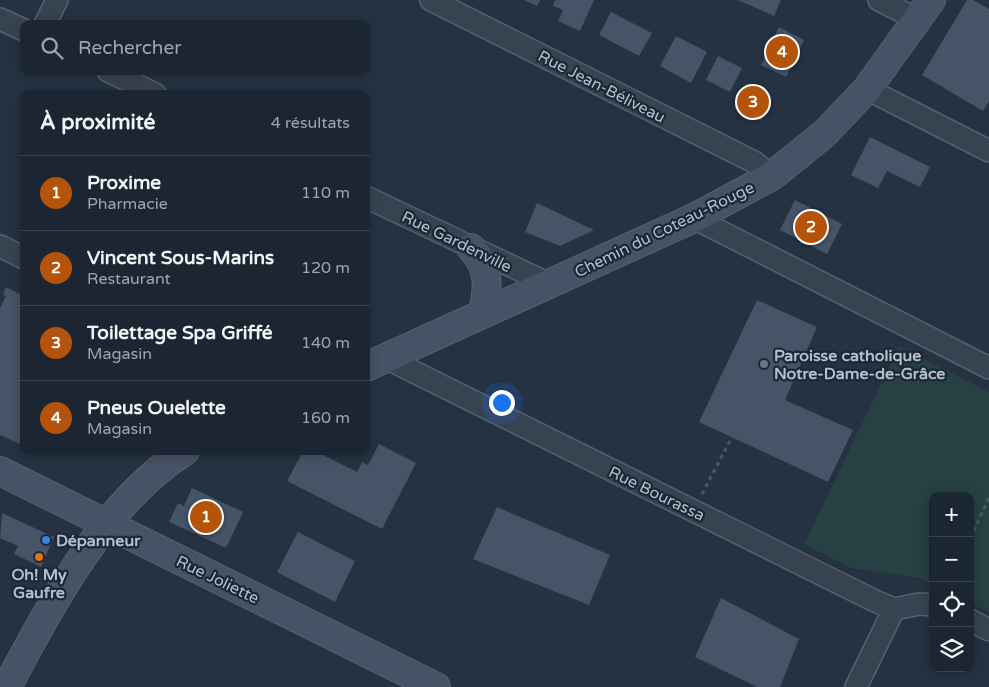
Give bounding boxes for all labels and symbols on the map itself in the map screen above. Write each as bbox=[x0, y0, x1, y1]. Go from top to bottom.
pin: 4 bbox=[766, 33, 798, 71]
street label: Rue Jean-Béliveau bbox=[535, 46, 669, 128]
pin: 3 bbox=[737, 83, 769, 121]
street label: Chemin du Coteau-Rouge bbox=[571, 178, 757, 282]
street label: Rue Gardenville bbox=[398, 207, 515, 277]
pin: 2 bbox=[795, 208, 827, 246]
place label: Paroisse catholique Notre-Dame-de-Grâce bbox=[774, 346, 945, 384]
marker: Paroisse catholique Notre-Dame-de-Grâce bbox=[758, 358, 770, 370]
your location bbox=[489, 390, 515, 416]
street label: Rue Bourassa bbox=[605, 462, 708, 526]
pin: 1 bbox=[190, 498, 222, 536]
place label: Dépanneur bbox=[56, 531, 141, 551]
marker: Dépanneur bbox=[40, 534, 52, 546]
marker: Oh! My Gaufre bbox=[33, 551, 45, 563]
street label: Rue Joliette bbox=[173, 551, 262, 609]
place label: Oh! My Gaufre bbox=[11, 565, 67, 603]

